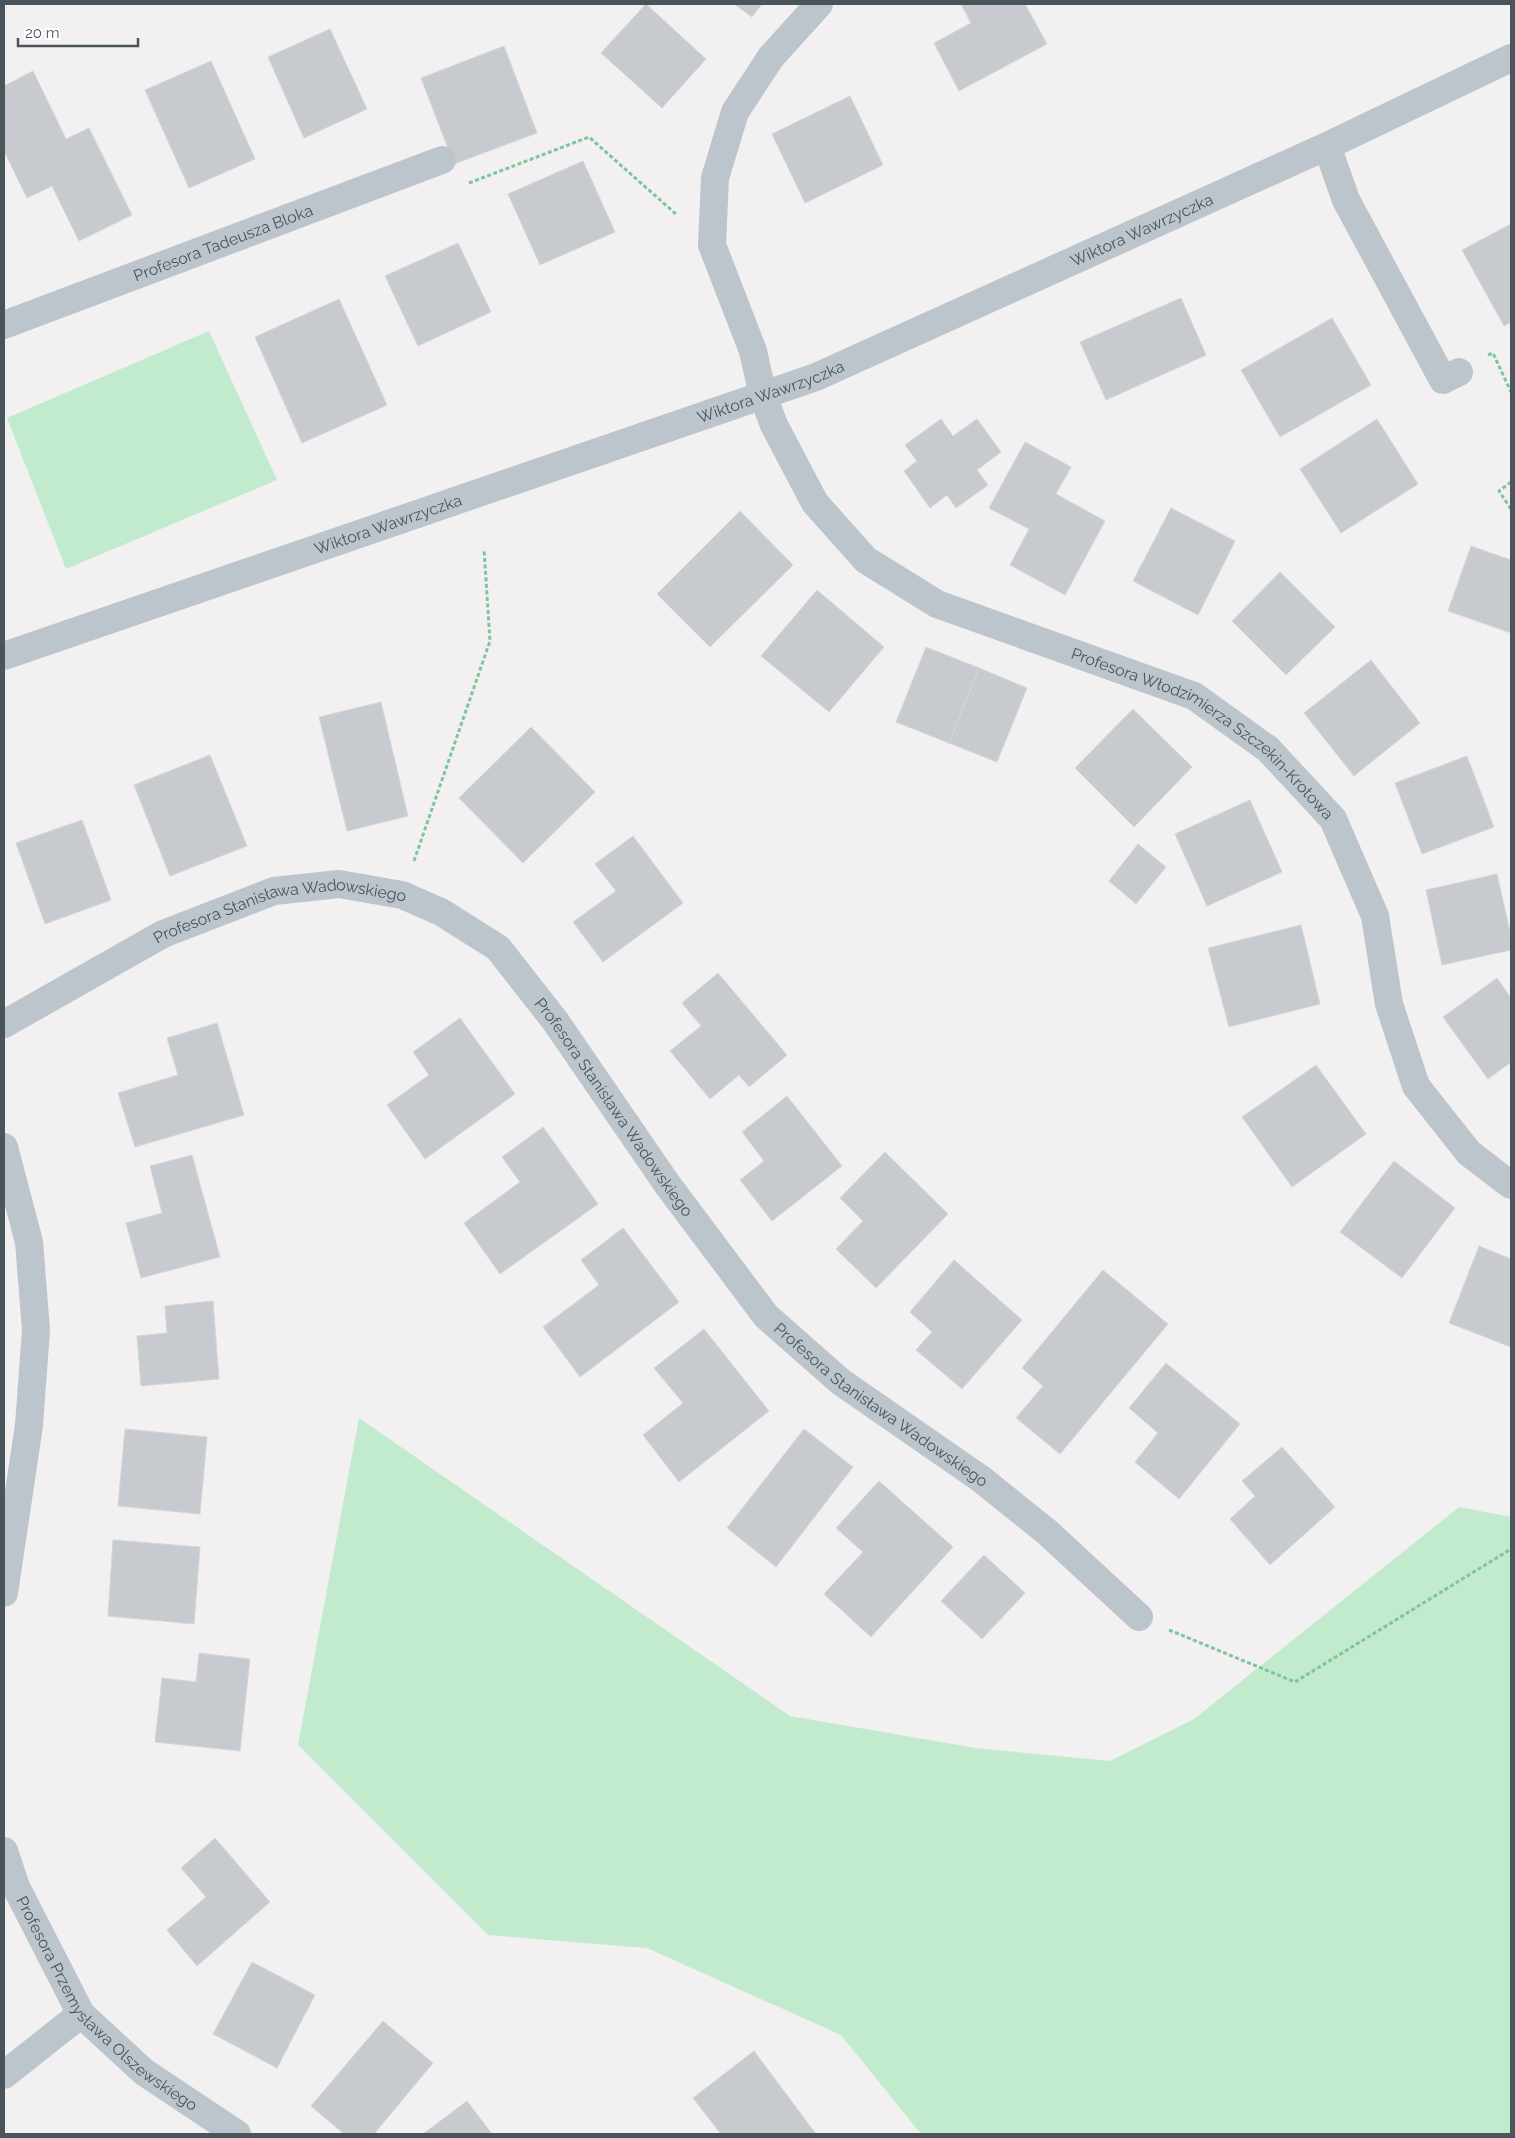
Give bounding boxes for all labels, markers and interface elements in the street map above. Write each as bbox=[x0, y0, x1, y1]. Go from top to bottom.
scale bar bbox=[18, 15, 138, 47]
text: 20 m bbox=[25, 24, 60, 42]
street label: Wiktora Wawrzyczka bbox=[1067, 189, 1216, 270]
street label: Profesora Tadeusza Bloka bbox=[131, 200, 315, 285]
street label: Wiktora Wawrzyczka bbox=[695, 356, 847, 427]
street label: Wiktora Wawrzyczka bbox=[312, 490, 464, 558]
street label: Profesora Włodzimierza Szczekin-Krotowa bbox=[1069, 643, 1338, 823]
street label: Profesora Stanisława Wadowskiego bbox=[150, 874, 408, 947]
street label: Profesora Stanisława Wadowskiego bbox=[531, 994, 697, 1220]
street label: Profesora Stanisława Wadowskiego bbox=[770, 1318, 992, 1491]
street label: Profesora Przemysława Olszewskiego bbox=[13, 1893, 201, 2115]

